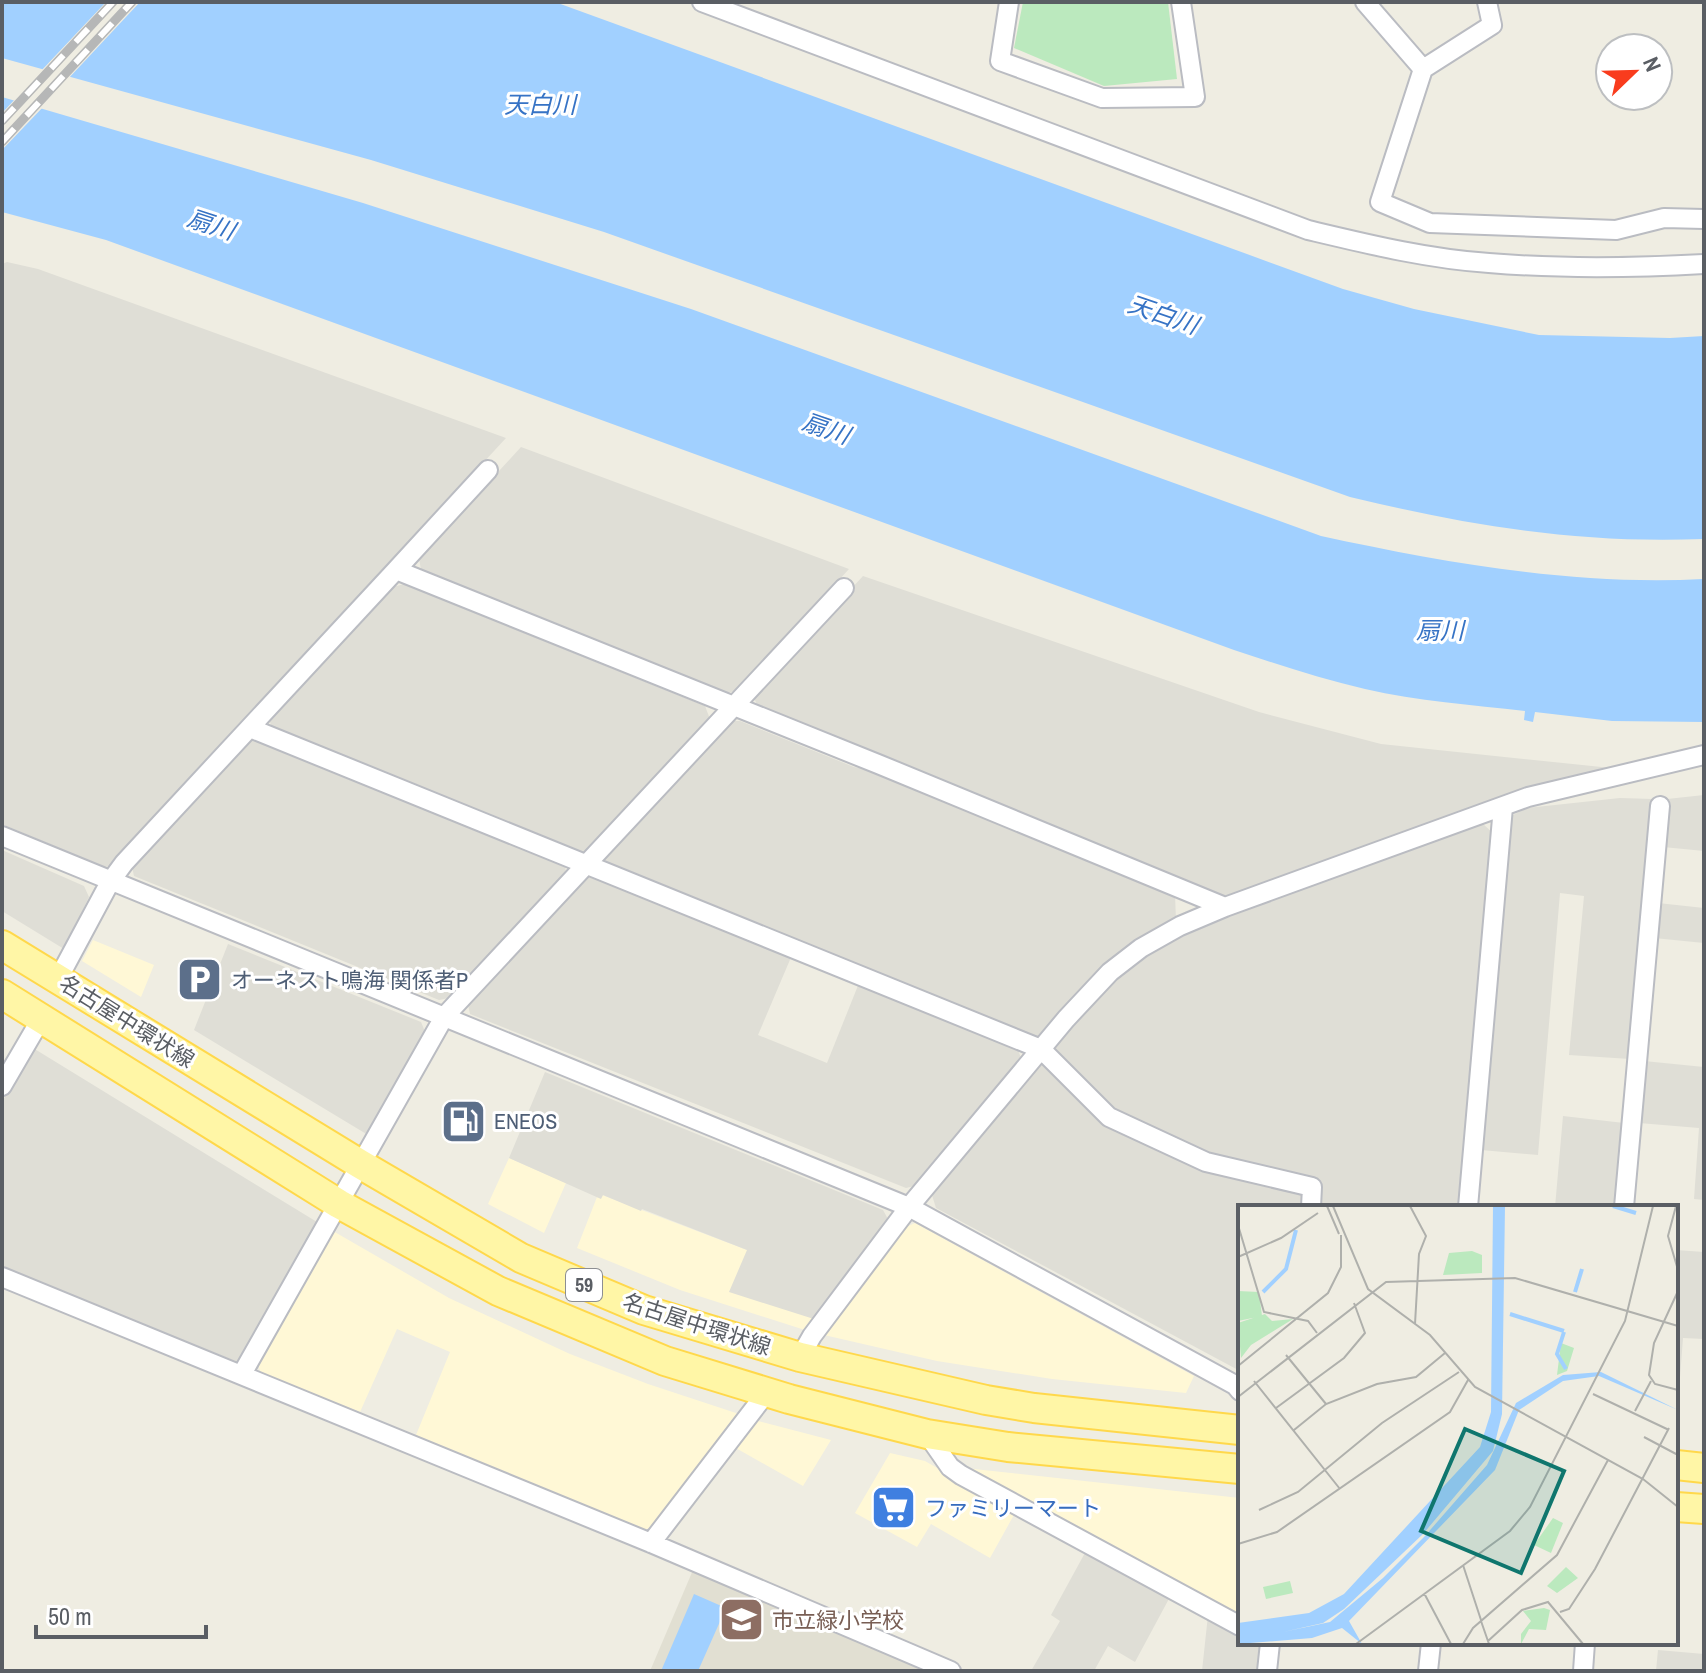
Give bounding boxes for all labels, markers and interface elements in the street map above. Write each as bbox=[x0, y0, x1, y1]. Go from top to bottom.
north arrow bbox=[1594, 32, 1674, 112]
text: N bbox=[1636, 52, 1669, 76]
water label: 天白川 bbox=[504, 88, 579, 120]
water label: 扇川 bbox=[184, 201, 242, 248]
water label: 天白川 bbox=[1124, 287, 1205, 342]
water label: 扇川 bbox=[798, 405, 857, 452]
water label: 扇川 bbox=[1416, 614, 1467, 646]
parking icon: オーネスト鳴海 関係者P bbox=[176, 956, 224, 1004]
place label: オーネスト鳴海 関係者P bbox=[231, 965, 468, 995]
street label: 名古屋中環状線 bbox=[54, 967, 200, 1075]
fuel station icon: ENEOS bbox=[439, 1097, 487, 1145]
place label: ENEOS bbox=[494, 1106, 557, 1136]
inset map bbox=[1238, 1205, 1678, 1645]
road number: 59 bbox=[566, 1269, 602, 1301]
street label: 名古屋中環状線 bbox=[619, 1286, 775, 1362]
supermarket icon: ファミリーマート bbox=[870, 1484, 918, 1532]
place label: ファミリーマート bbox=[925, 1493, 1101, 1523]
scale bar bbox=[36, 1589, 206, 1639]
school or university icon: 市立緑小学校 bbox=[717, 1596, 765, 1644]
text: 50 m bbox=[48, 1600, 92, 1632]
place label: 市立緑小学校 bbox=[772, 1605, 904, 1635]

